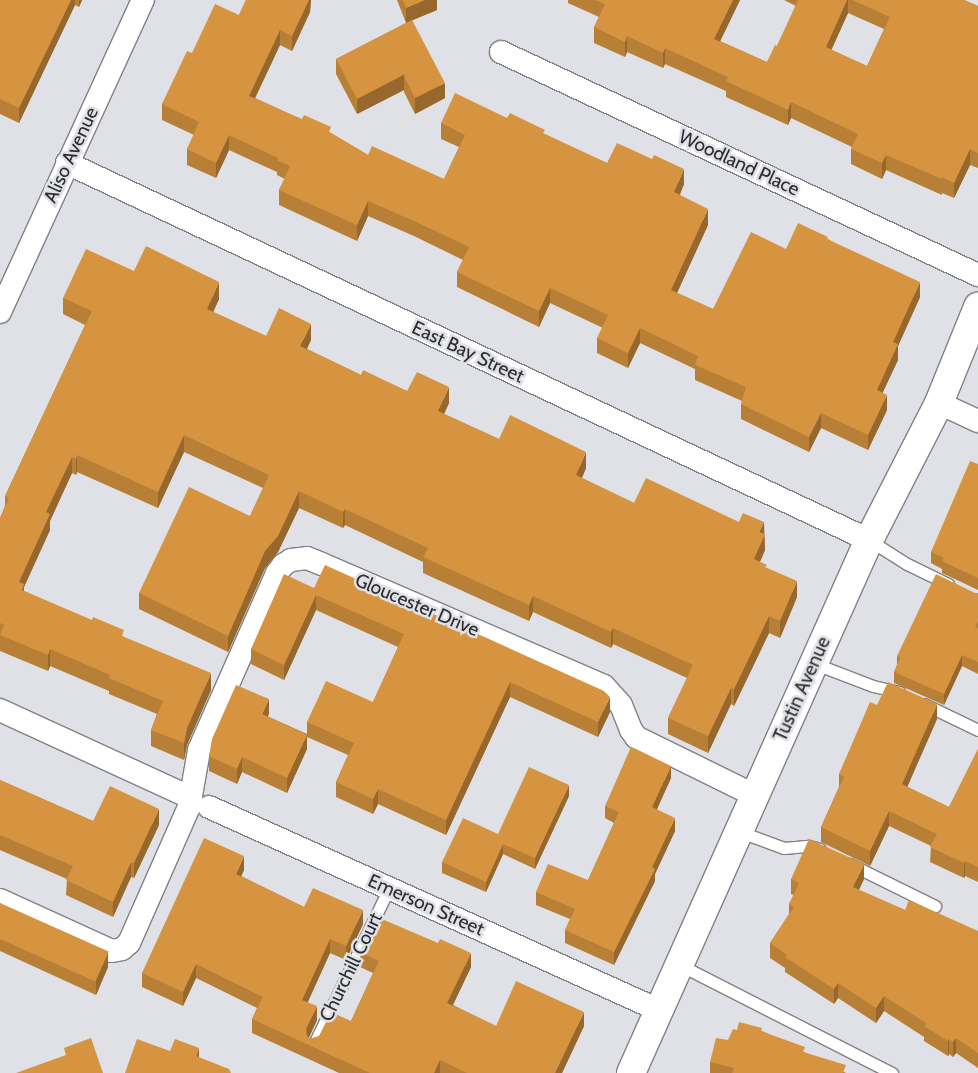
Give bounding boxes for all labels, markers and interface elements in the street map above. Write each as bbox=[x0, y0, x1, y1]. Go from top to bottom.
street label: Aliso Avenue bbox=[39, 104, 103, 206]
street label: Woodland Place bbox=[675, 125, 803, 201]
street label: East Bay Street bbox=[408, 316, 528, 388]
street label: Gloucester Drive bbox=[352, 569, 482, 641]
street label: Tustin Avenue bbox=[769, 633, 835, 745]
street label: Emerson Street bbox=[364, 869, 488, 941]
street label: Churchill Court bbox=[315, 909, 387, 1025]

